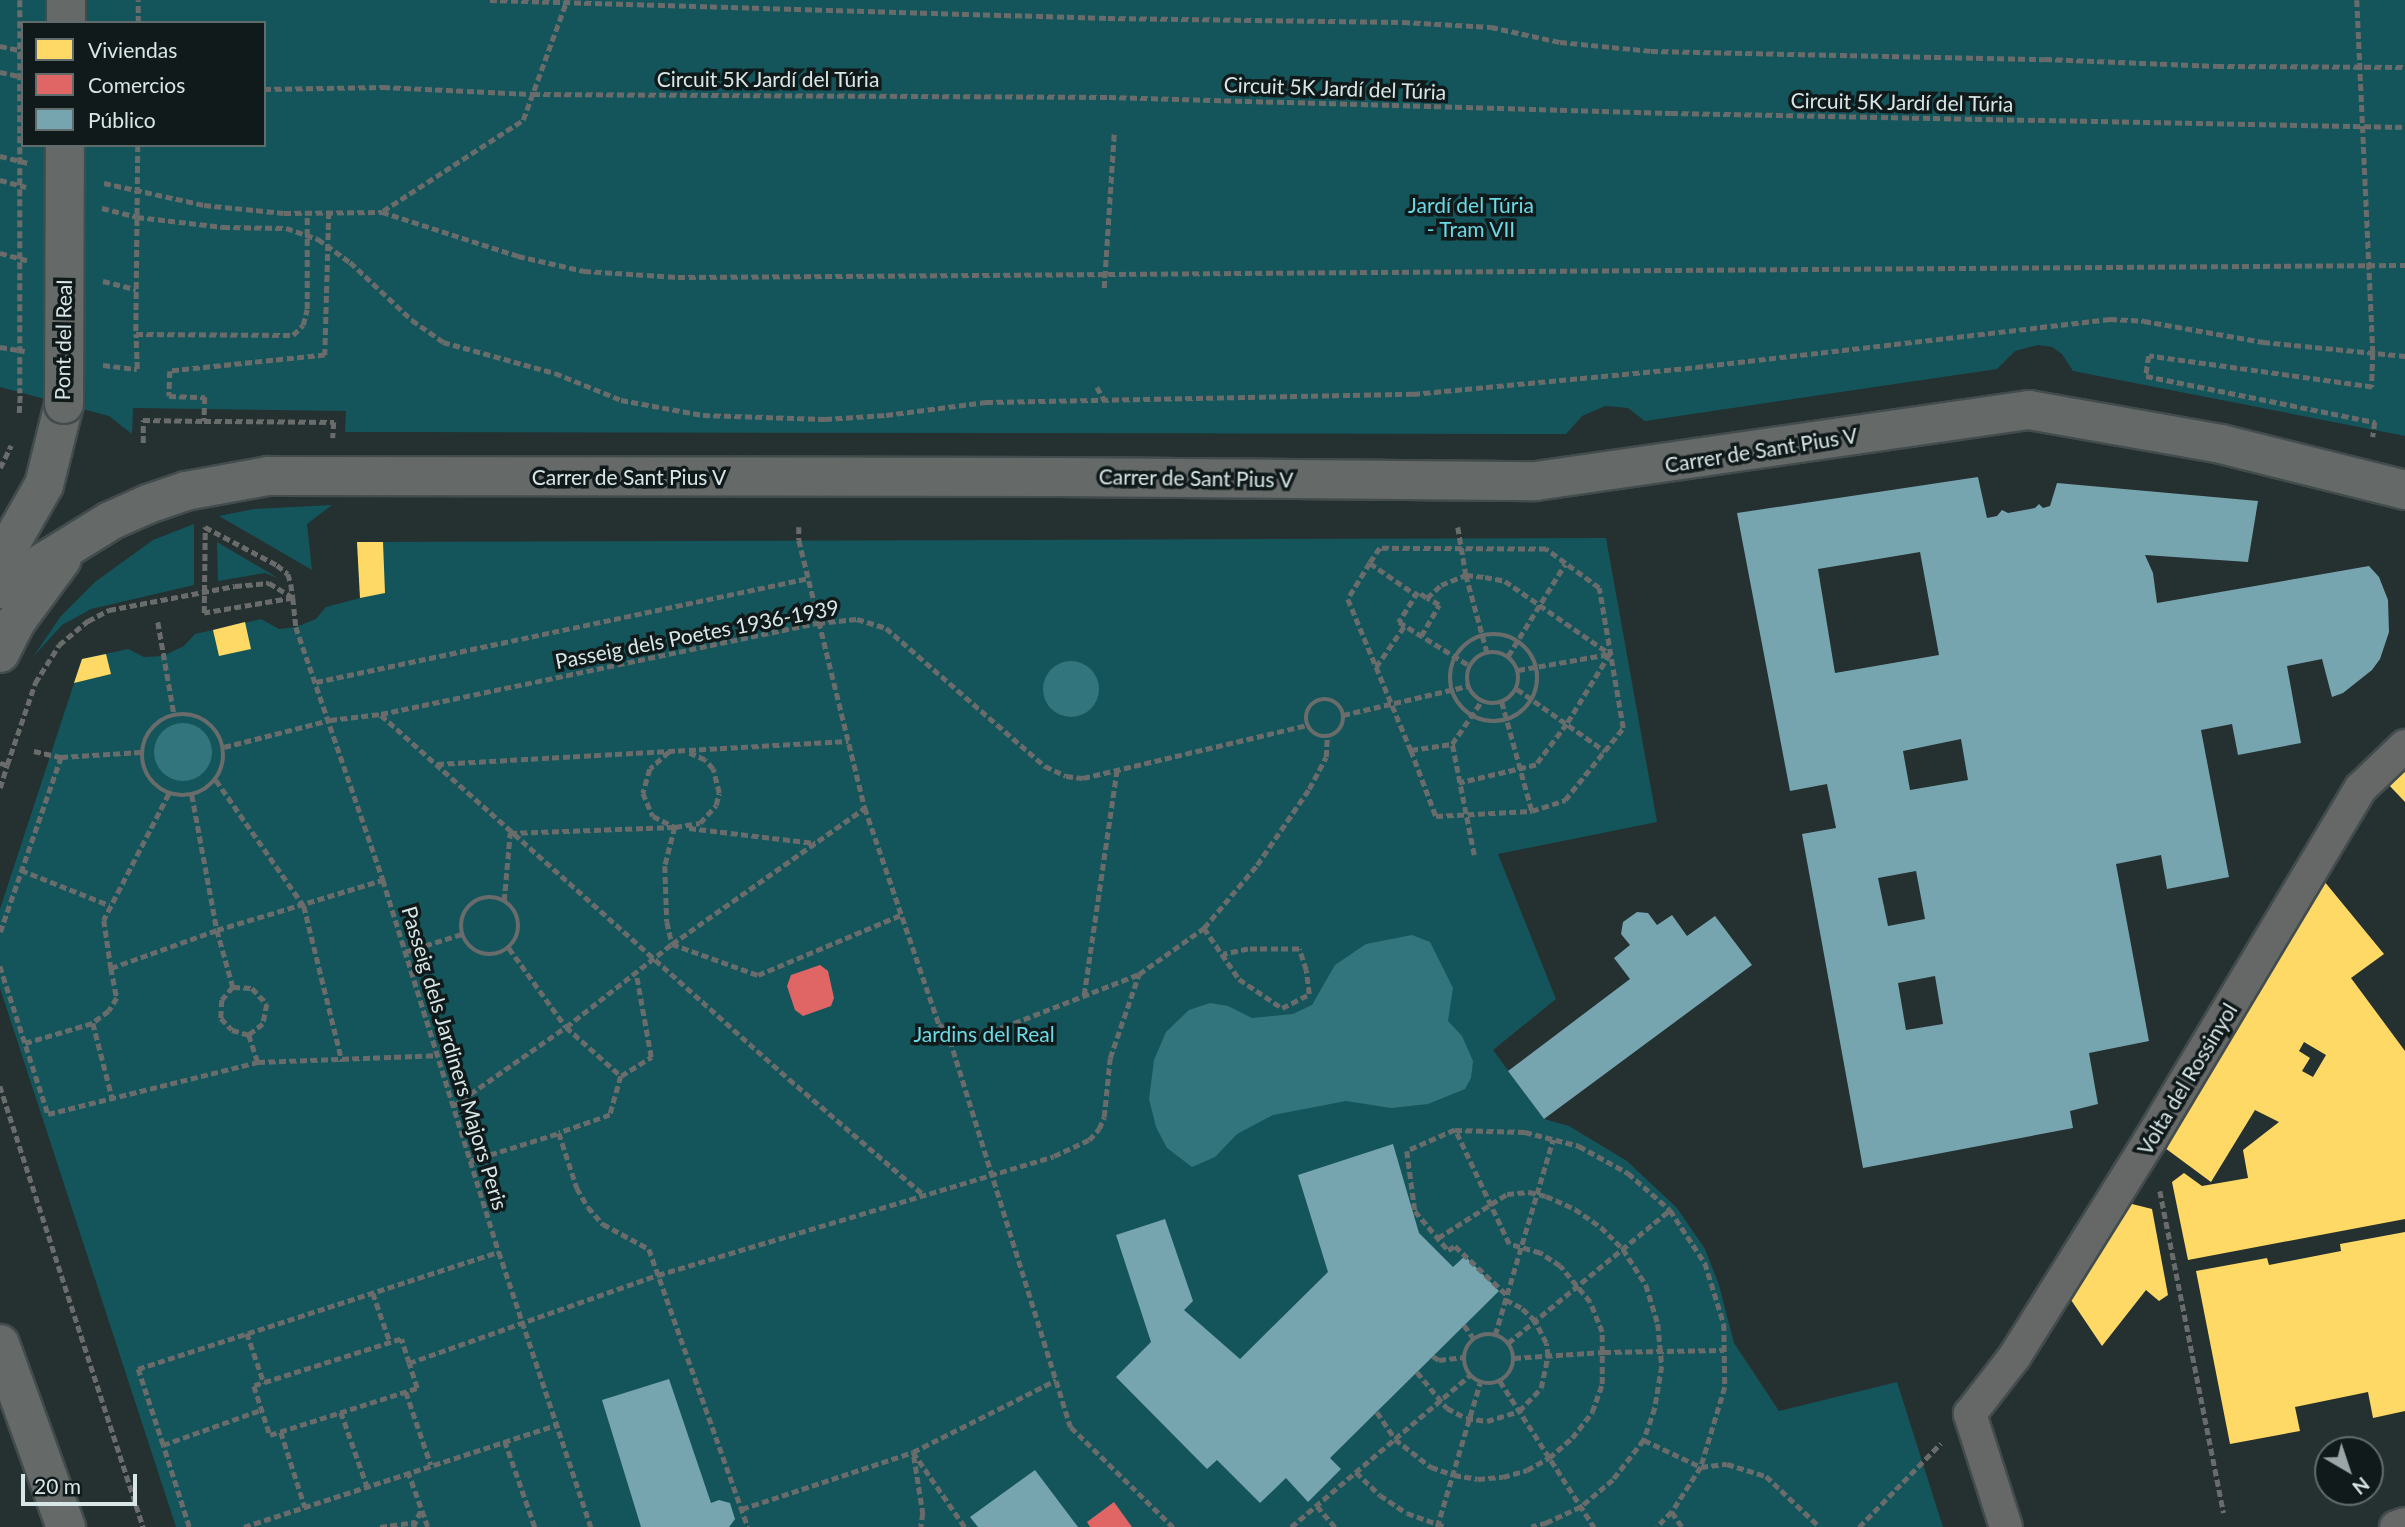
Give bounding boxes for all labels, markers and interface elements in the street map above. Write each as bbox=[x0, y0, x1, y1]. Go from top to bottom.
legend bbox=[21, 21, 266, 147]
text: Viviendas bbox=[88, 37, 177, 62]
street label: Circuit 5K Jardí del Túria bbox=[656, 66, 880, 92]
street label: Circuit 5K Jardí del Túria bbox=[1223, 71, 1447, 105]
text: Comercios bbox=[88, 72, 185, 97]
street label: Circuit 5K Jardí del Túria bbox=[1790, 87, 2014, 117]
text: Público bbox=[88, 107, 156, 132]
park label: Jardí del Túria - Tram VII bbox=[1408, 192, 1534, 242]
street label: Pont del Real bbox=[49, 280, 77, 400]
street label: Carrer de Sant Pius V bbox=[1662, 422, 1860, 478]
street label: Carrer de Sant Pius V bbox=[531, 464, 727, 490]
street label: Carrer de Sant Pius V bbox=[1098, 464, 1294, 492]
street label: Passeig dels Poetes 1936-1939 bbox=[553, 594, 841, 674]
street label: Passeig dels Jardiners Majors Peris bbox=[397, 903, 513, 1213]
street label: Volta del Rossinyol bbox=[2132, 999, 2242, 1159]
park label: Jardins del Real bbox=[913, 1021, 1055, 1047]
north arrow bbox=[2314, 1436, 2384, 1506]
scale bar bbox=[24, 1460, 140, 1504]
text: 20 m bbox=[34, 1473, 81, 1498]
text: N bbox=[2348, 1473, 2374, 1500]

